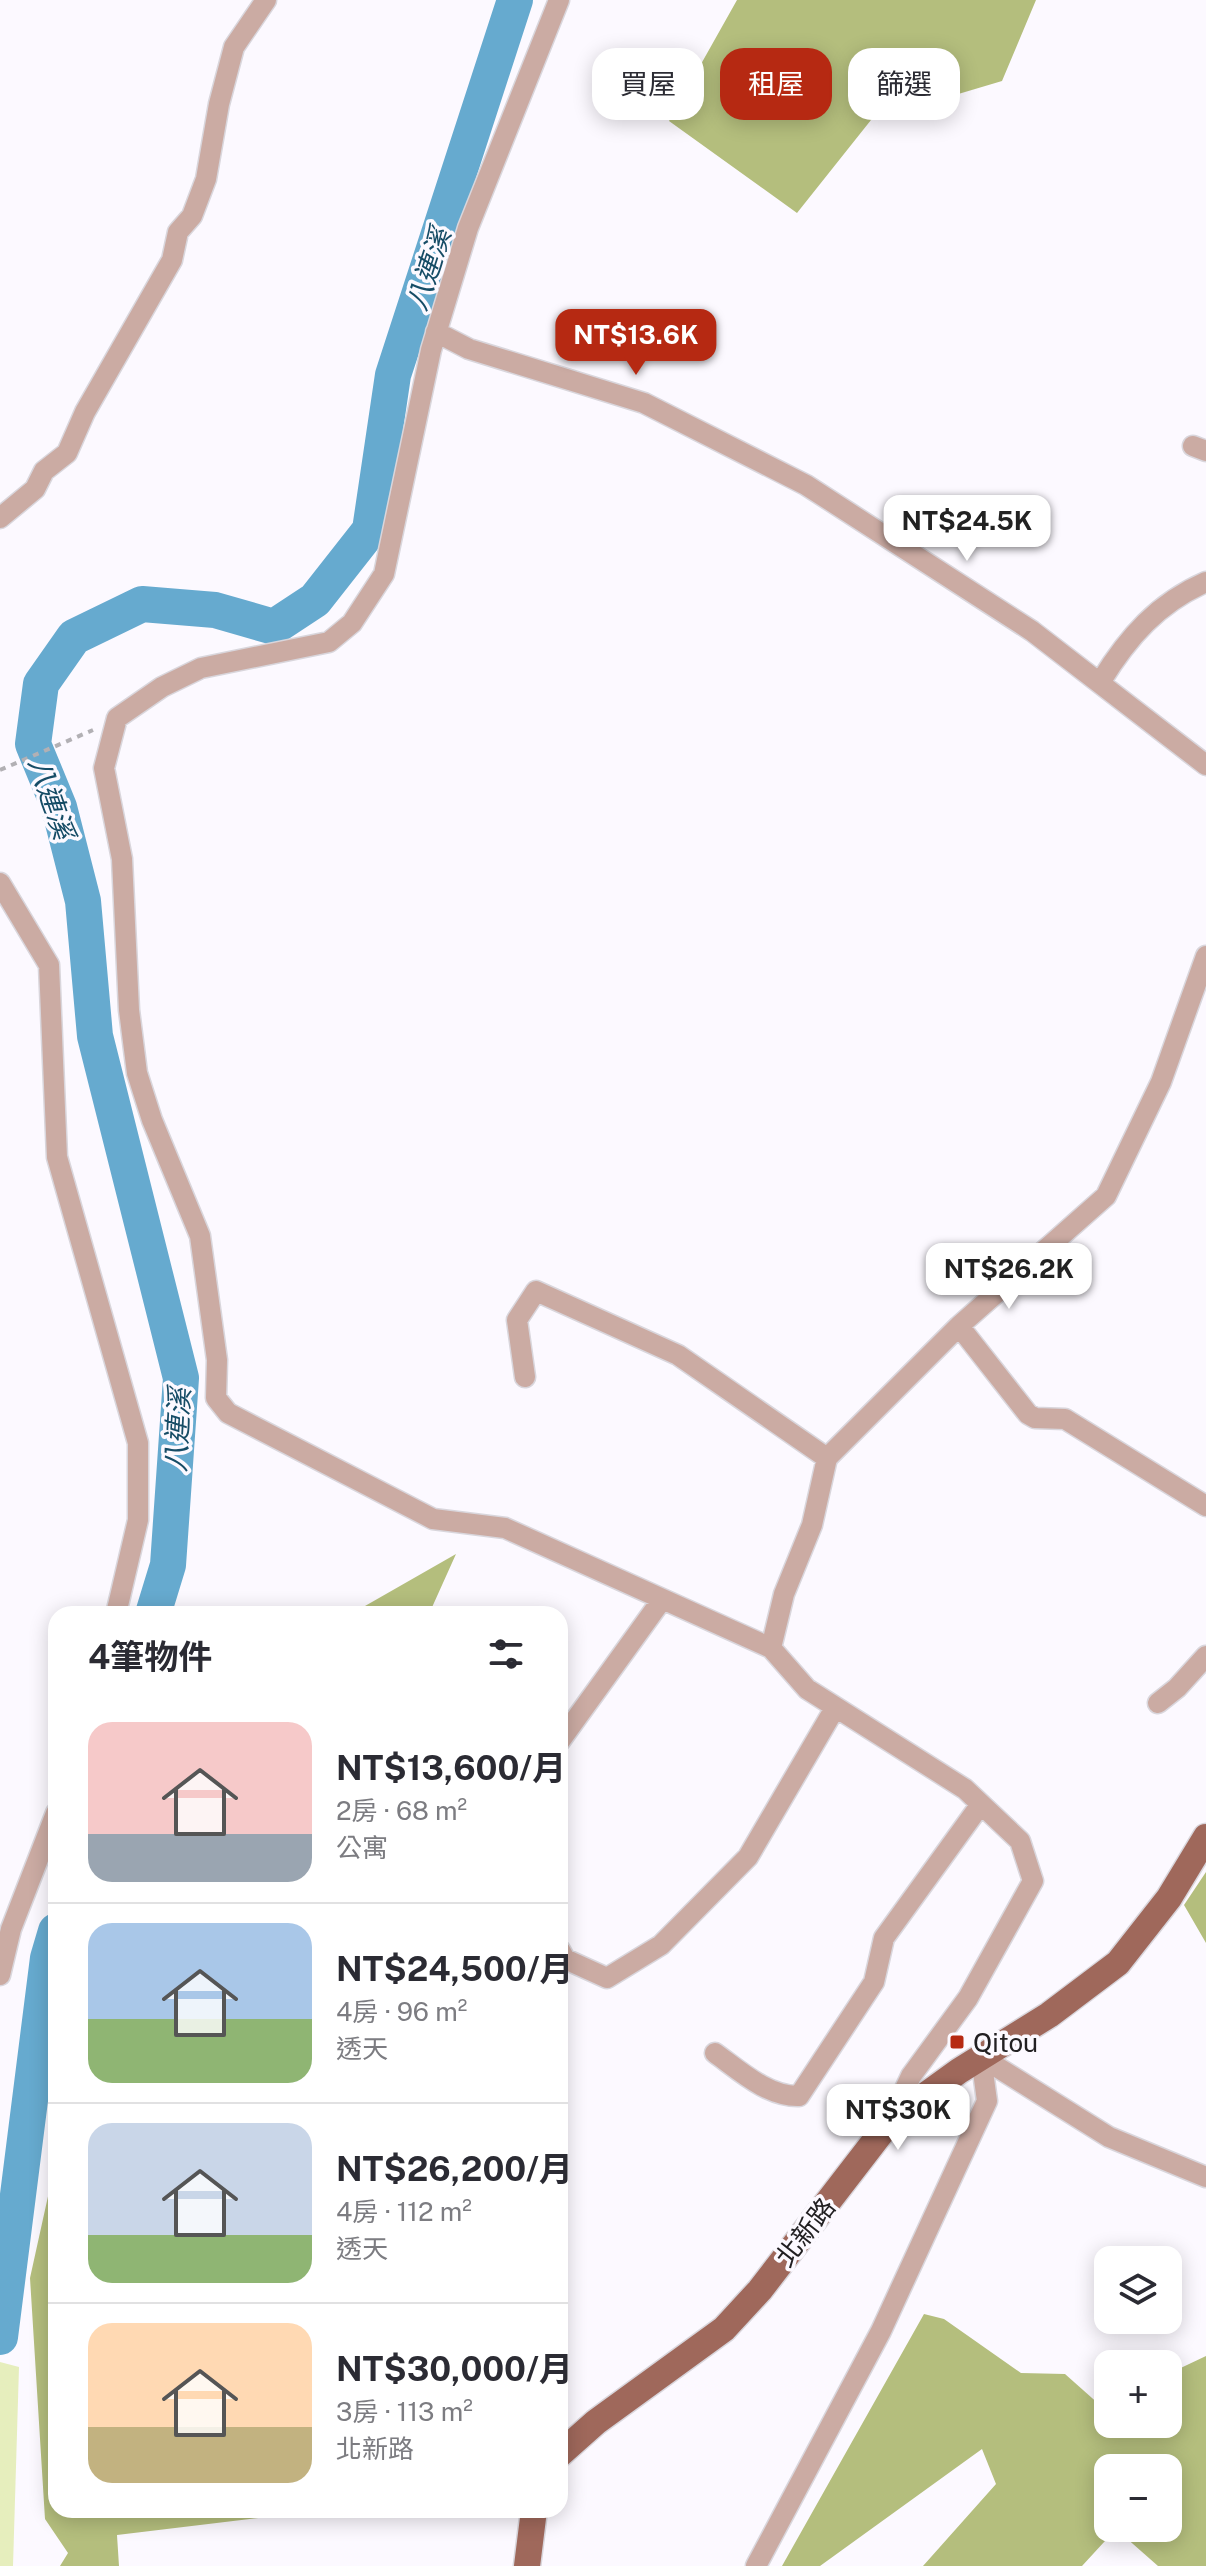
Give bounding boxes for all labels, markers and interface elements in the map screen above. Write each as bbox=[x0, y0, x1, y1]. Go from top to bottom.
chip: 買屋 bbox=[592, 48, 704, 120]
chip: 租屋 bbox=[720, 48, 832, 120]
chip: 篩選 bbox=[848, 48, 960, 120]
water label: 八連溪 bbox=[399, 220, 458, 314]
pin: NT$13.6K bbox=[553, 309, 719, 377]
text: NT$13.6K bbox=[573, 319, 699, 350]
pin: NT$24.5K bbox=[884, 495, 1050, 563]
text: NT$24.5K bbox=[902, 505, 1032, 536]
water label: 八連溪 bbox=[23, 753, 83, 847]
pin: NT$26.2K bbox=[926, 1243, 1092, 1311]
text: NT$26.2K bbox=[944, 1253, 1074, 1284]
water label: 八連溪 bbox=[158, 1383, 196, 1473]
icon: filters bbox=[484, 1632, 528, 1676]
text: 4筆物件 bbox=[88, 1637, 212, 1677]
text: NT$13,600/月 bbox=[336, 1748, 566, 1788]
icon: home bbox=[152, 1754, 248, 1850]
text: 2房 · 68 m² bbox=[336, 1795, 467, 1826]
text: 公寓 bbox=[336, 1832, 388, 1863]
text: NT$24,500/月 bbox=[336, 1949, 574, 1989]
icon: home bbox=[152, 1955, 248, 2051]
text: 4房 · 96 m² bbox=[336, 1996, 467, 2027]
place label: Qitou bbox=[973, 2027, 1038, 2058]
text: 透天 bbox=[336, 2033, 388, 2064]
marker: Qitou bbox=[948, 2033, 966, 2051]
pin: NT$30K bbox=[833, 2084, 963, 2152]
text: NT$30K bbox=[845, 2094, 951, 2125]
text: NT$26,200/月 bbox=[336, 2149, 573, 2189]
icon: home bbox=[152, 2155, 248, 2251]
street label: 北新路 bbox=[769, 2192, 841, 2272]
text: 4房 · 112 m² bbox=[336, 2196, 472, 2227]
text: 透天 bbox=[336, 2233, 388, 2264]
map controls bbox=[1094, 2246, 1182, 2542]
button: layers bbox=[1094, 2246, 1182, 2334]
text: NT$30,000/月 bbox=[336, 2349, 573, 2389]
button: + bbox=[1094, 2350, 1182, 2438]
icon: home bbox=[152, 2355, 248, 2451]
text: 3房 · 113 m² bbox=[336, 2396, 473, 2427]
text: 北新路 bbox=[336, 2433, 414, 2464]
button: − bbox=[1094, 2454, 1182, 2542]

